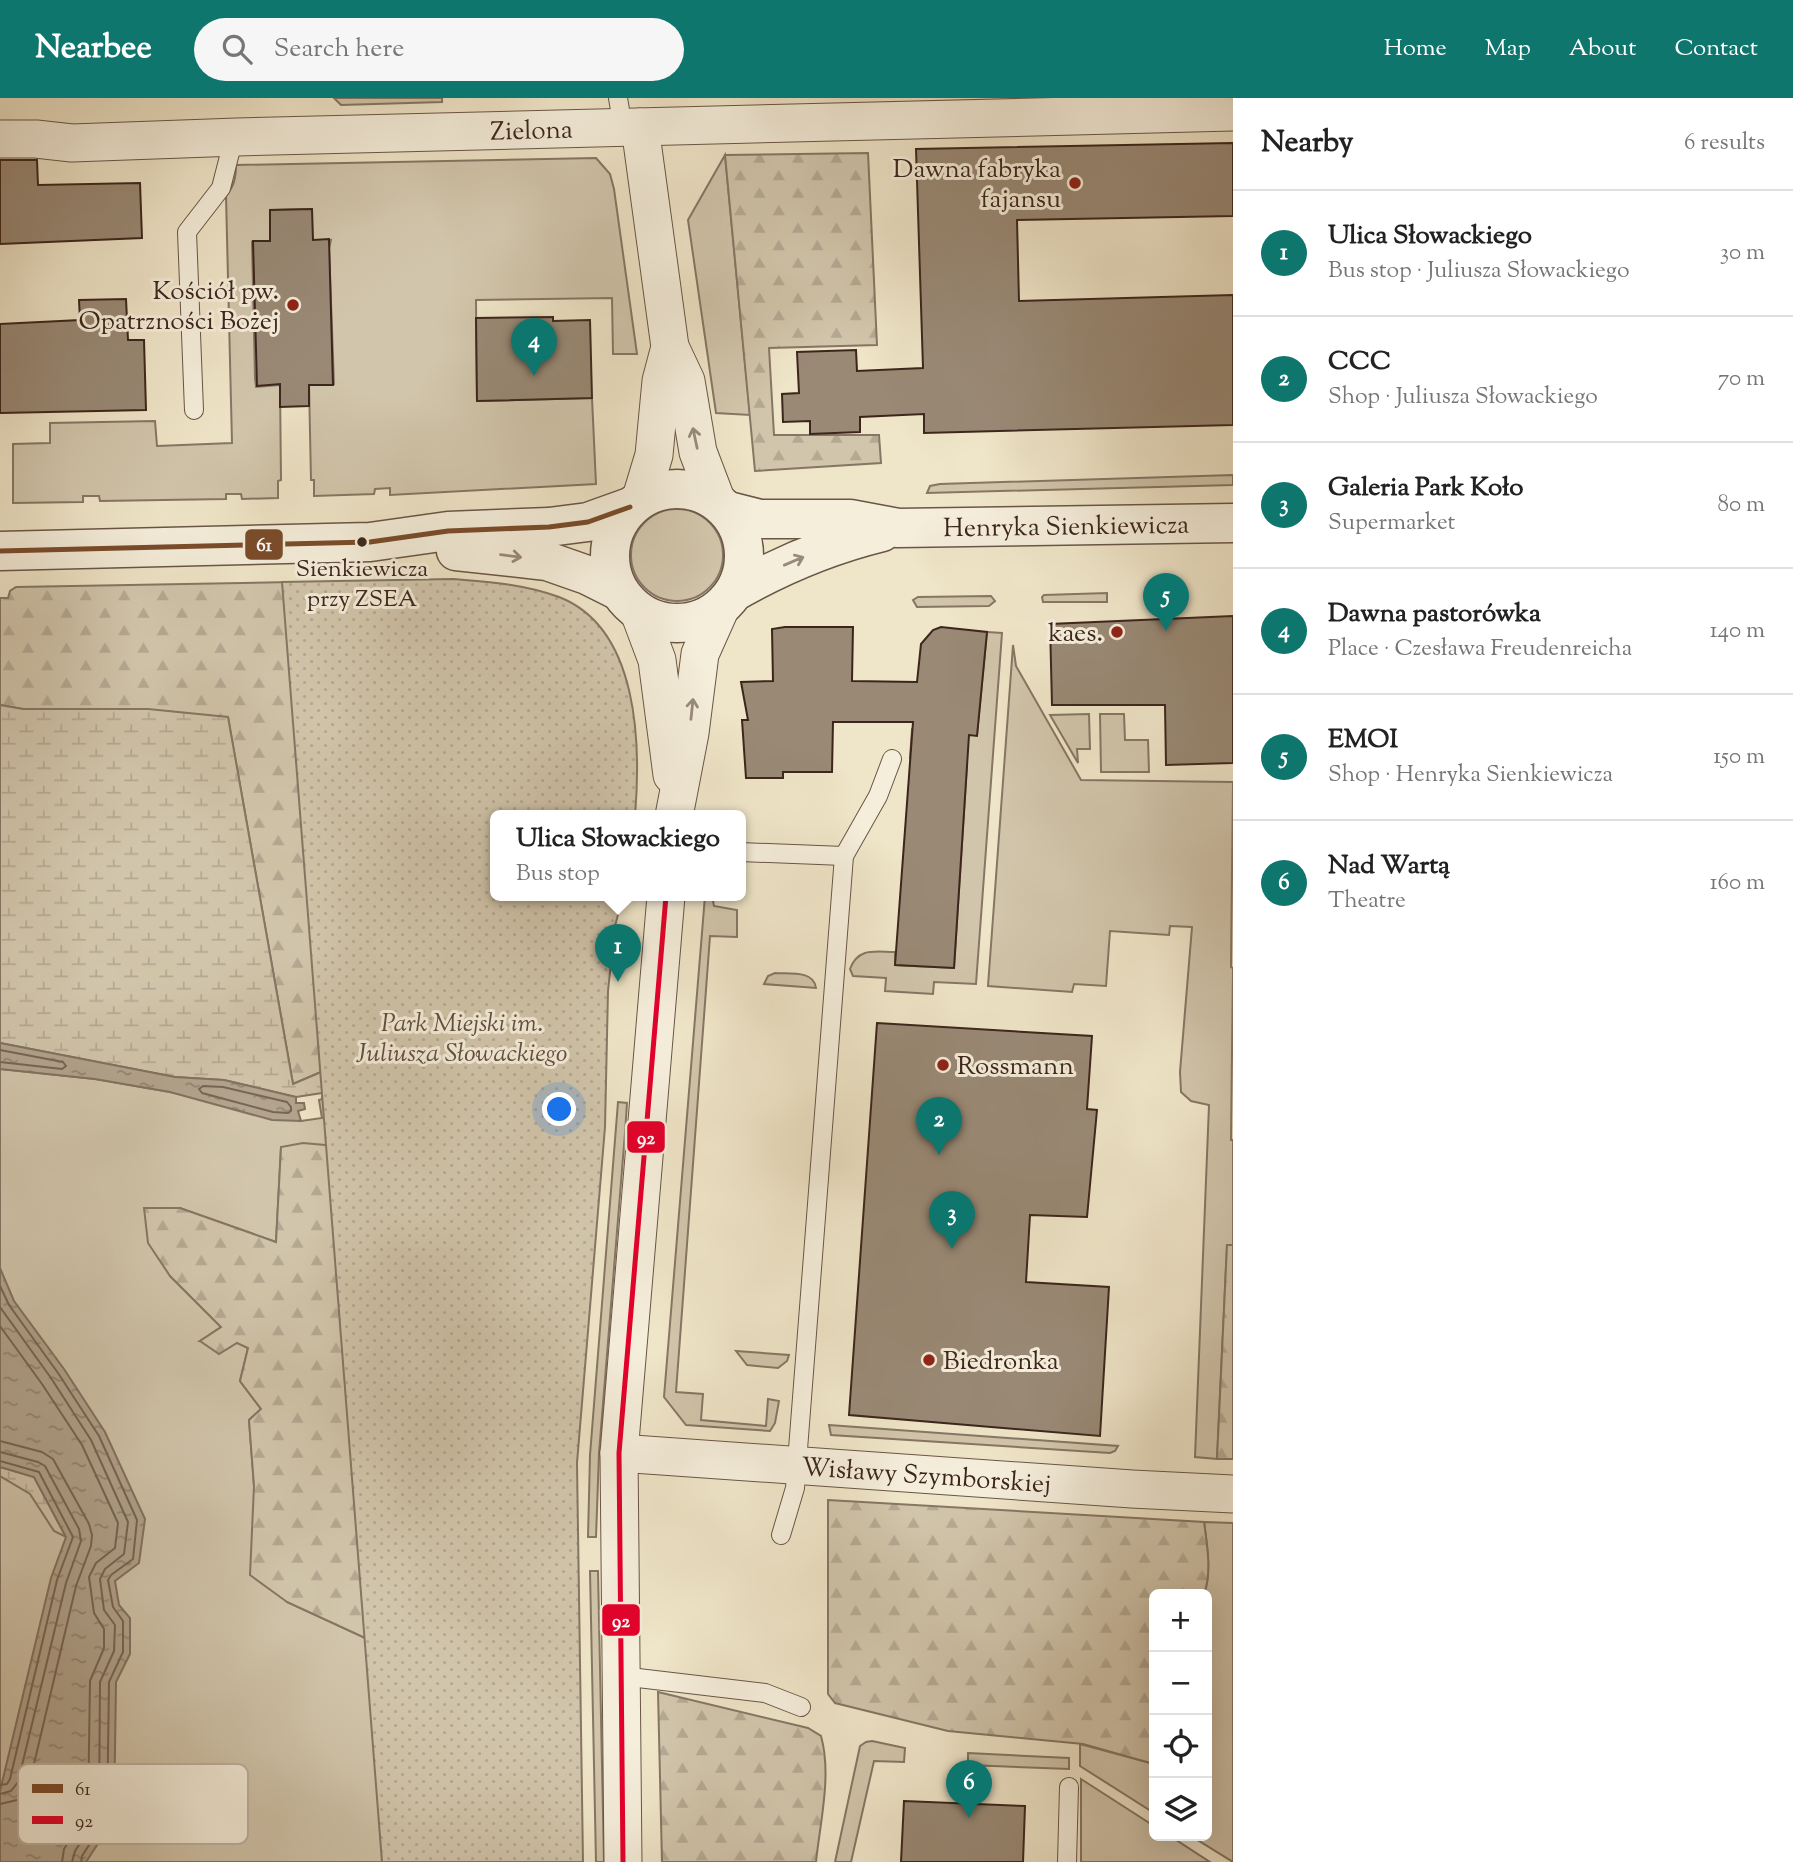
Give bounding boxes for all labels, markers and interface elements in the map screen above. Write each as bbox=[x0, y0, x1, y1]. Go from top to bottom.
search box bbox=[194, 18, 684, 81]
text: Nearbee bbox=[35, 25, 152, 73]
icon: search bbox=[218, 30, 256, 68]
text: Search here bbox=[274, 31, 404, 68]
text: Home bbox=[1384, 32, 1447, 66]
text: Map bbox=[1485, 32, 1531, 66]
text: About bbox=[1569, 32, 1636, 66]
text: Contact bbox=[1674, 32, 1758, 66]
street label: Zielona bbox=[490, 113, 573, 152]
text: Nearby bbox=[1261, 122, 1353, 165]
text: 6 results bbox=[1684, 127, 1765, 160]
place label: Dawna fabryka fajansu bbox=[893, 152, 1061, 219]
marker: Dawna fabryka fajansu bbox=[1067, 175, 1083, 191]
text: Ulica Słowackiego bbox=[1328, 218, 1532, 255]
text: 1 bbox=[1280, 237, 1288, 270]
text: 30 m bbox=[1720, 237, 1765, 270]
text: Bus stop · Juliusza Słowackiego bbox=[1328, 255, 1629, 288]
place label: Kościół pw. Opatrzności Bożej bbox=[78, 274, 279, 341]
marker: Kościół pw. Opatrzności Bożej bbox=[285, 297, 301, 313]
pin: 4 bbox=[511, 318, 557, 376]
text: CCC bbox=[1328, 344, 1391, 381]
text: 2 bbox=[1279, 363, 1289, 396]
text: 70 m bbox=[1718, 363, 1765, 396]
text: Shop · Juliusza Słowackiego bbox=[1328, 381, 1598, 414]
one-way arrow bbox=[688, 427, 701, 449]
text: Galeria Park Koło bbox=[1328, 470, 1523, 507]
text: 3 bbox=[1279, 489, 1289, 522]
text: 80 m bbox=[1717, 489, 1765, 522]
text: Supermarket bbox=[1328, 507, 1455, 540]
street label: Henryka Sienkiewicza bbox=[943, 508, 1189, 548]
line badge: 61 bbox=[244, 528, 284, 561]
text: 61 bbox=[256, 533, 272, 560]
marker: Sienkiewicza przy ZSEA bbox=[355, 535, 369, 549]
one-way arrow bbox=[500, 550, 522, 563]
place label: Sienkiewicza przy ZSEA bbox=[296, 553, 428, 617]
one-way arrow bbox=[783, 554, 804, 567]
pin: 5 bbox=[1143, 573, 1189, 631]
text: Dawna pastorówka bbox=[1328, 596, 1541, 633]
text: 4 bbox=[1278, 615, 1290, 648]
text: 140 m bbox=[1710, 615, 1765, 648]
place label: kaes. bbox=[1048, 616, 1103, 653]
marker: kaes. bbox=[1109, 624, 1125, 640]
text: Place · Czesława Freudenreicha bbox=[1328, 633, 1632, 666]
one-way arrow bbox=[686, 698, 699, 721]
text: EMOI bbox=[1328, 722, 1398, 759]
text: 5 bbox=[1280, 741, 1288, 774]
text: 150 m bbox=[1713, 741, 1765, 774]
text: Shop · Henryka Sienkiewicza bbox=[1328, 759, 1613, 792]
popup bbox=[490, 810, 746, 901]
text: Ulica Słowackiego bbox=[516, 821, 720, 858]
text: Nad Wartą bbox=[1328, 848, 1450, 885]
text: Bus stop bbox=[516, 858, 600, 891]
text: 6 bbox=[1278, 867, 1290, 900]
text: 160 m bbox=[1710, 867, 1765, 900]
text: Theatre bbox=[1328, 885, 1406, 918]
pin: 1 bbox=[595, 924, 641, 982]
park label: Park Miejski im. Juliusza Słowackiego bbox=[356, 1006, 567, 1073]
place label: Rossmann bbox=[957, 1049, 1074, 1086]
marker: Rossmann bbox=[935, 1057, 951, 1073]
your location bbox=[542, 1092, 576, 1126]
pin: 2 bbox=[916, 1097, 962, 1155]
line badge: 92 bbox=[626, 1120, 666, 1154]
text: 92 bbox=[637, 1126, 655, 1153]
pin: 3 bbox=[929, 1191, 975, 1249]
place label: Biedronka bbox=[943, 1344, 1059, 1381]
marker: Biedronka bbox=[921, 1352, 937, 1368]
street label: Wisławy Szymborskiej bbox=[800, 1450, 1052, 1504]
map controls bbox=[1149, 1589, 1212, 1841]
button: + bbox=[1149, 1589, 1212, 1652]
line badge: 92 bbox=[601, 1603, 641, 1637]
text: 92 bbox=[612, 1609, 630, 1636]
button: − bbox=[1149, 1652, 1212, 1715]
button: locate bbox=[1149, 1715, 1212, 1778]
pin: 6 bbox=[946, 1760, 992, 1818]
legend bbox=[18, 1764, 248, 1844]
text: 61 bbox=[75, 1777, 91, 1804]
button: layers bbox=[1149, 1778, 1212, 1841]
text: 92 bbox=[75, 1809, 93, 1836]

